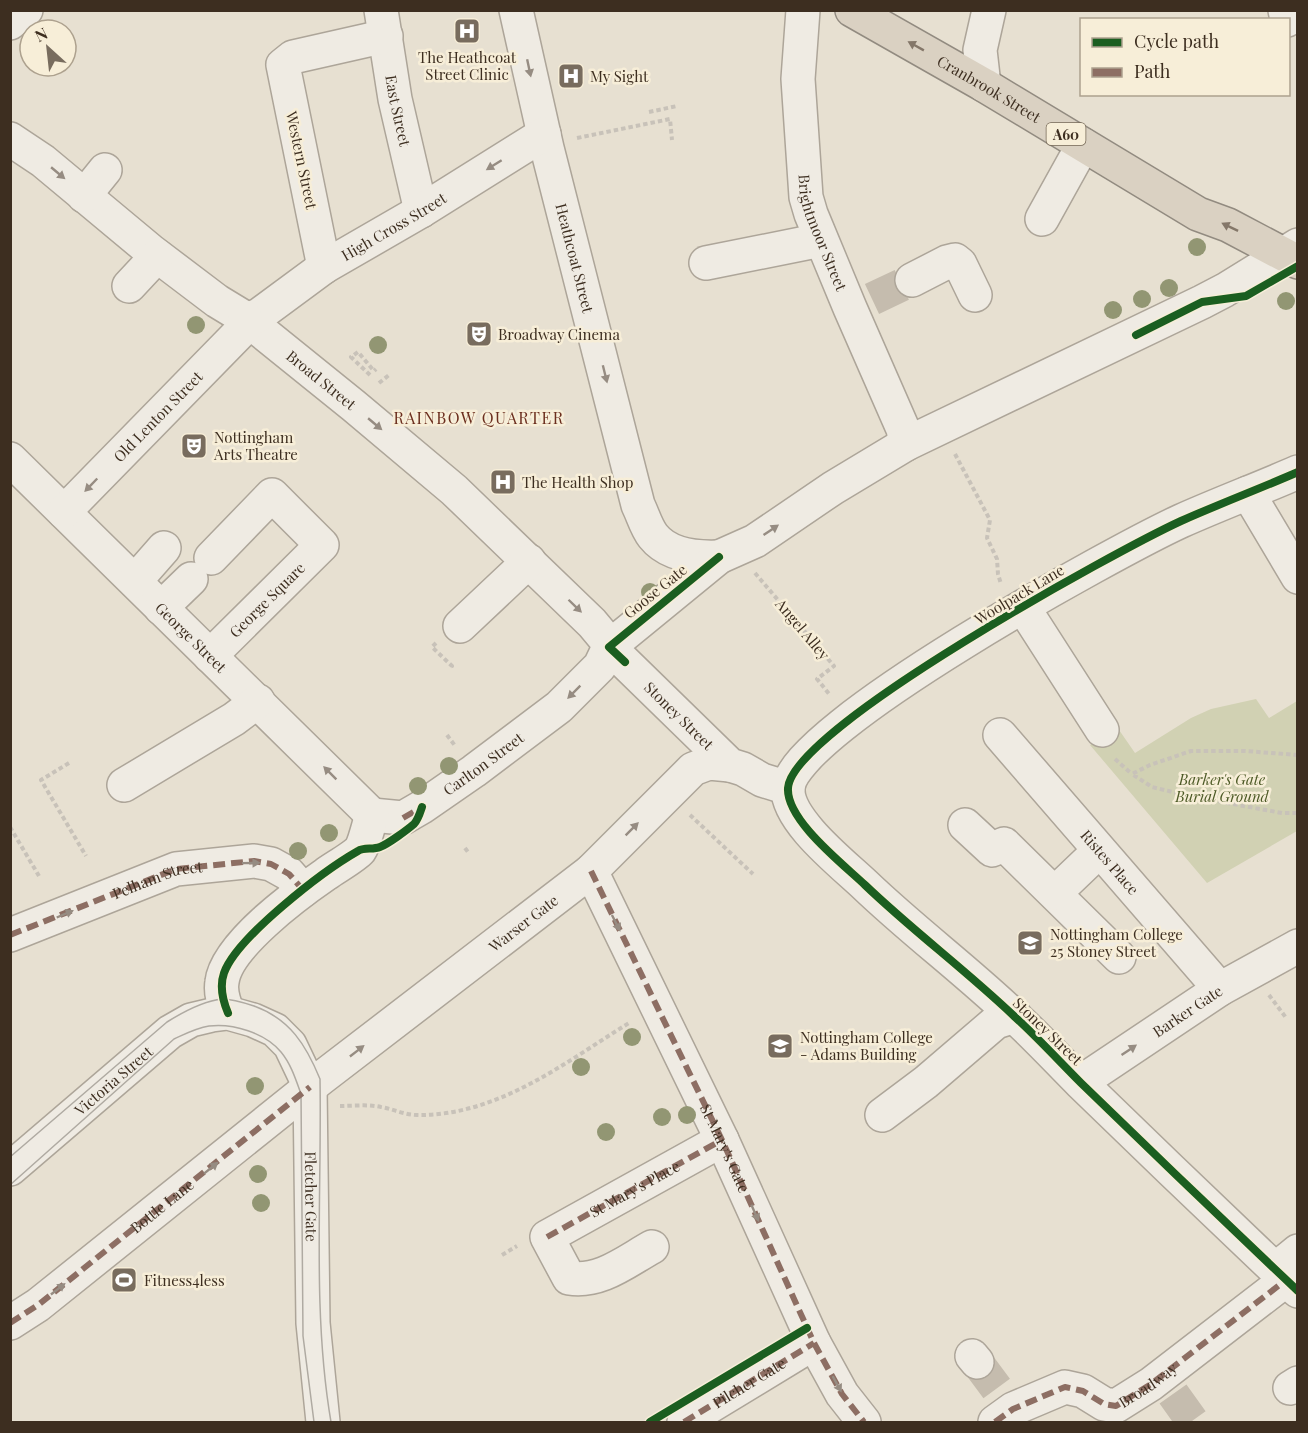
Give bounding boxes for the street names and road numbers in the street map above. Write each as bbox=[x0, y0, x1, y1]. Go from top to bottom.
street label: Cranbrook Street bbox=[934, 51, 1045, 127]
street label: East Street bbox=[381, 73, 416, 149]
street label: Western Street bbox=[282, 108, 322, 211]
road number: A60 bbox=[1046, 123, 1086, 145]
street label: Brightmoor Street bbox=[794, 174, 852, 294]
street label: High Cross Street bbox=[337, 187, 451, 265]
street label: Heathcoat Street bbox=[551, 201, 599, 316]
street label: Broad Street bbox=[282, 345, 361, 414]
street label: Old Lenton Street bbox=[109, 366, 207, 466]
street label: George Square bbox=[225, 558, 309, 642]
street label: Goose Gate bbox=[619, 559, 691, 623]
street label: Woolpack Lane bbox=[970, 559, 1068, 629]
street label: Angel Alley bbox=[771, 593, 835, 664]
street label: George Street bbox=[151, 598, 232, 677]
street label: Stoney Street bbox=[640, 677, 719, 754]
street label: Carlton Street bbox=[439, 727, 528, 800]
street label: Ristes Place bbox=[1076, 825, 1144, 899]
street label: Pelham Street bbox=[109, 856, 204, 903]
street label: Warser Gate bbox=[484, 890, 562, 957]
street label: Barker Gate bbox=[1149, 980, 1226, 1041]
street label: Stoney Street bbox=[1009, 993, 1088, 1070]
street label: Victoria Street bbox=[69, 1041, 157, 1120]
street label: St Mary's Gate bbox=[696, 1100, 755, 1196]
street label: Fletcher Gate bbox=[301, 1151, 322, 1242]
street label: St Mary's Place bbox=[586, 1155, 683, 1222]
street label: Bottle Lane bbox=[126, 1174, 198, 1237]
street label: Pilcher Gate bbox=[709, 1353, 789, 1412]
street label: Broadway bbox=[1115, 1358, 1181, 1412]

